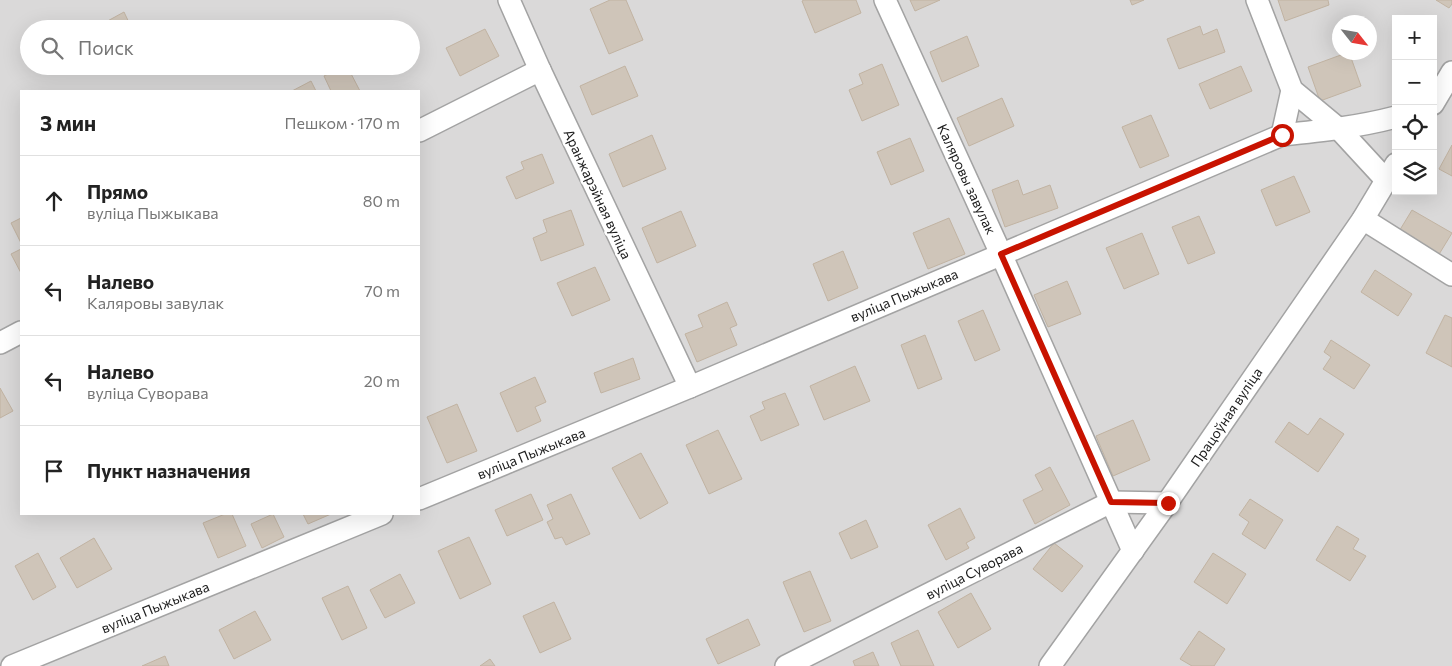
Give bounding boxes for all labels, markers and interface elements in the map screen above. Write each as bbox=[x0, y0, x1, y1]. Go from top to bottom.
north arrow bbox=[1332, 15, 1377, 60]
map controls bbox=[1392, 15, 1437, 195]
button: + bbox=[1392, 15, 1437, 60]
search box bbox=[20, 20, 420, 75]
icon: search bbox=[38, 34, 66, 62]
text: Поиск bbox=[78, 36, 134, 59]
button: − bbox=[1392, 60, 1437, 105]
button: locate bbox=[1392, 105, 1437, 150]
text: 3 мин bbox=[40, 110, 96, 135]
text: Пешком · 170 m bbox=[285, 113, 400, 132]
street label: Каляровы завулак bbox=[934, 121, 1000, 237]
route start bbox=[1271, 124, 1294, 147]
street label: Аранжарэйная вуліца bbox=[560, 126, 636, 262]
button: layers bbox=[1392, 150, 1437, 195]
text: Прямо bbox=[87, 180, 148, 203]
icon: ahead bbox=[40, 187, 68, 215]
text: 80 m bbox=[363, 191, 400, 210]
text: вуліца Пыжыкава bbox=[87, 203, 219, 222]
street label: вуліца Пыжыкава bbox=[848, 265, 960, 325]
text: Налево bbox=[87, 270, 154, 293]
icon: left bbox=[40, 277, 68, 305]
text: 70 m bbox=[364, 281, 400, 300]
text: Каляровы завулак bbox=[87, 293, 224, 312]
text: Налево bbox=[87, 360, 154, 383]
street label: Працоўная вуліца bbox=[1187, 364, 1265, 470]
icon: left bbox=[40, 367, 68, 395]
text: 20 m bbox=[364, 371, 400, 390]
text: вуліца Суворава bbox=[87, 383, 209, 402]
street label: вуліца Пыжыкава bbox=[474, 424, 588, 482]
icon: arrive bbox=[40, 457, 68, 485]
text: Пункт назначения bbox=[87, 459, 250, 482]
route end bbox=[1157, 492, 1180, 515]
street label: вуліца Суворава bbox=[923, 539, 1025, 603]
street label: вуліца Пыжыкава bbox=[98, 578, 212, 636]

